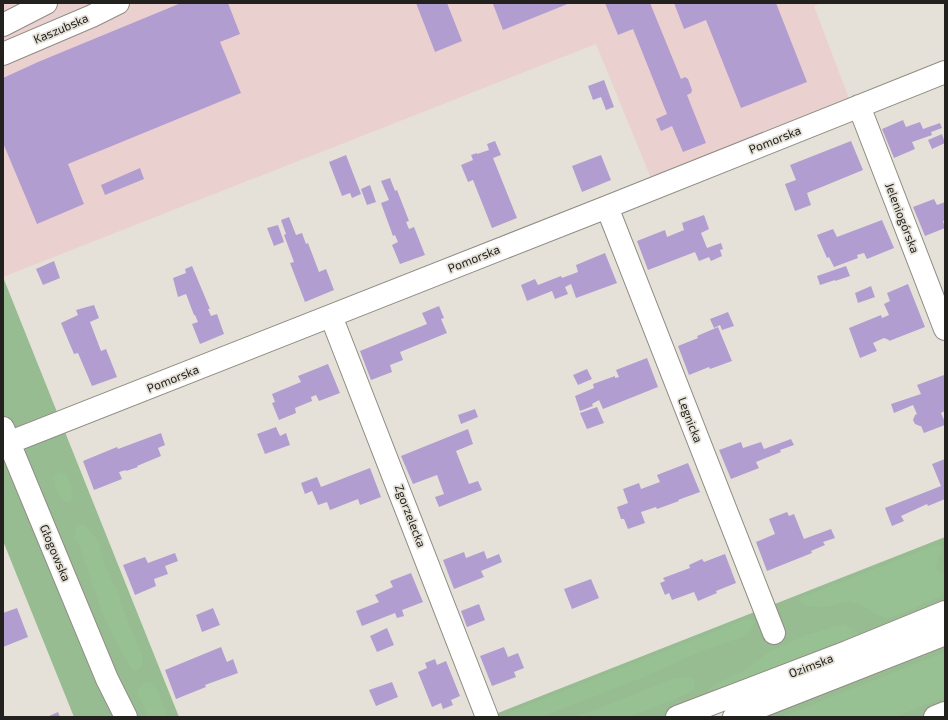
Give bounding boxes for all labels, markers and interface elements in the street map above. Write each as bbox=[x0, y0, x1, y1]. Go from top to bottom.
street label: Kaszubska bbox=[31, 10, 90, 46]
street label: Pomorska bbox=[747, 122, 803, 156]
street label: Jeleniogórska bbox=[883, 180, 923, 255]
street label: Pomorska bbox=[446, 241, 502, 275]
street label: Pomorska bbox=[145, 361, 201, 395]
street label: Legnicka bbox=[676, 395, 706, 444]
street label: Zgorzelecka bbox=[393, 482, 429, 549]
street label: Głogowska bbox=[38, 522, 74, 583]
street label: Ozimska bbox=[786, 650, 835, 680]

